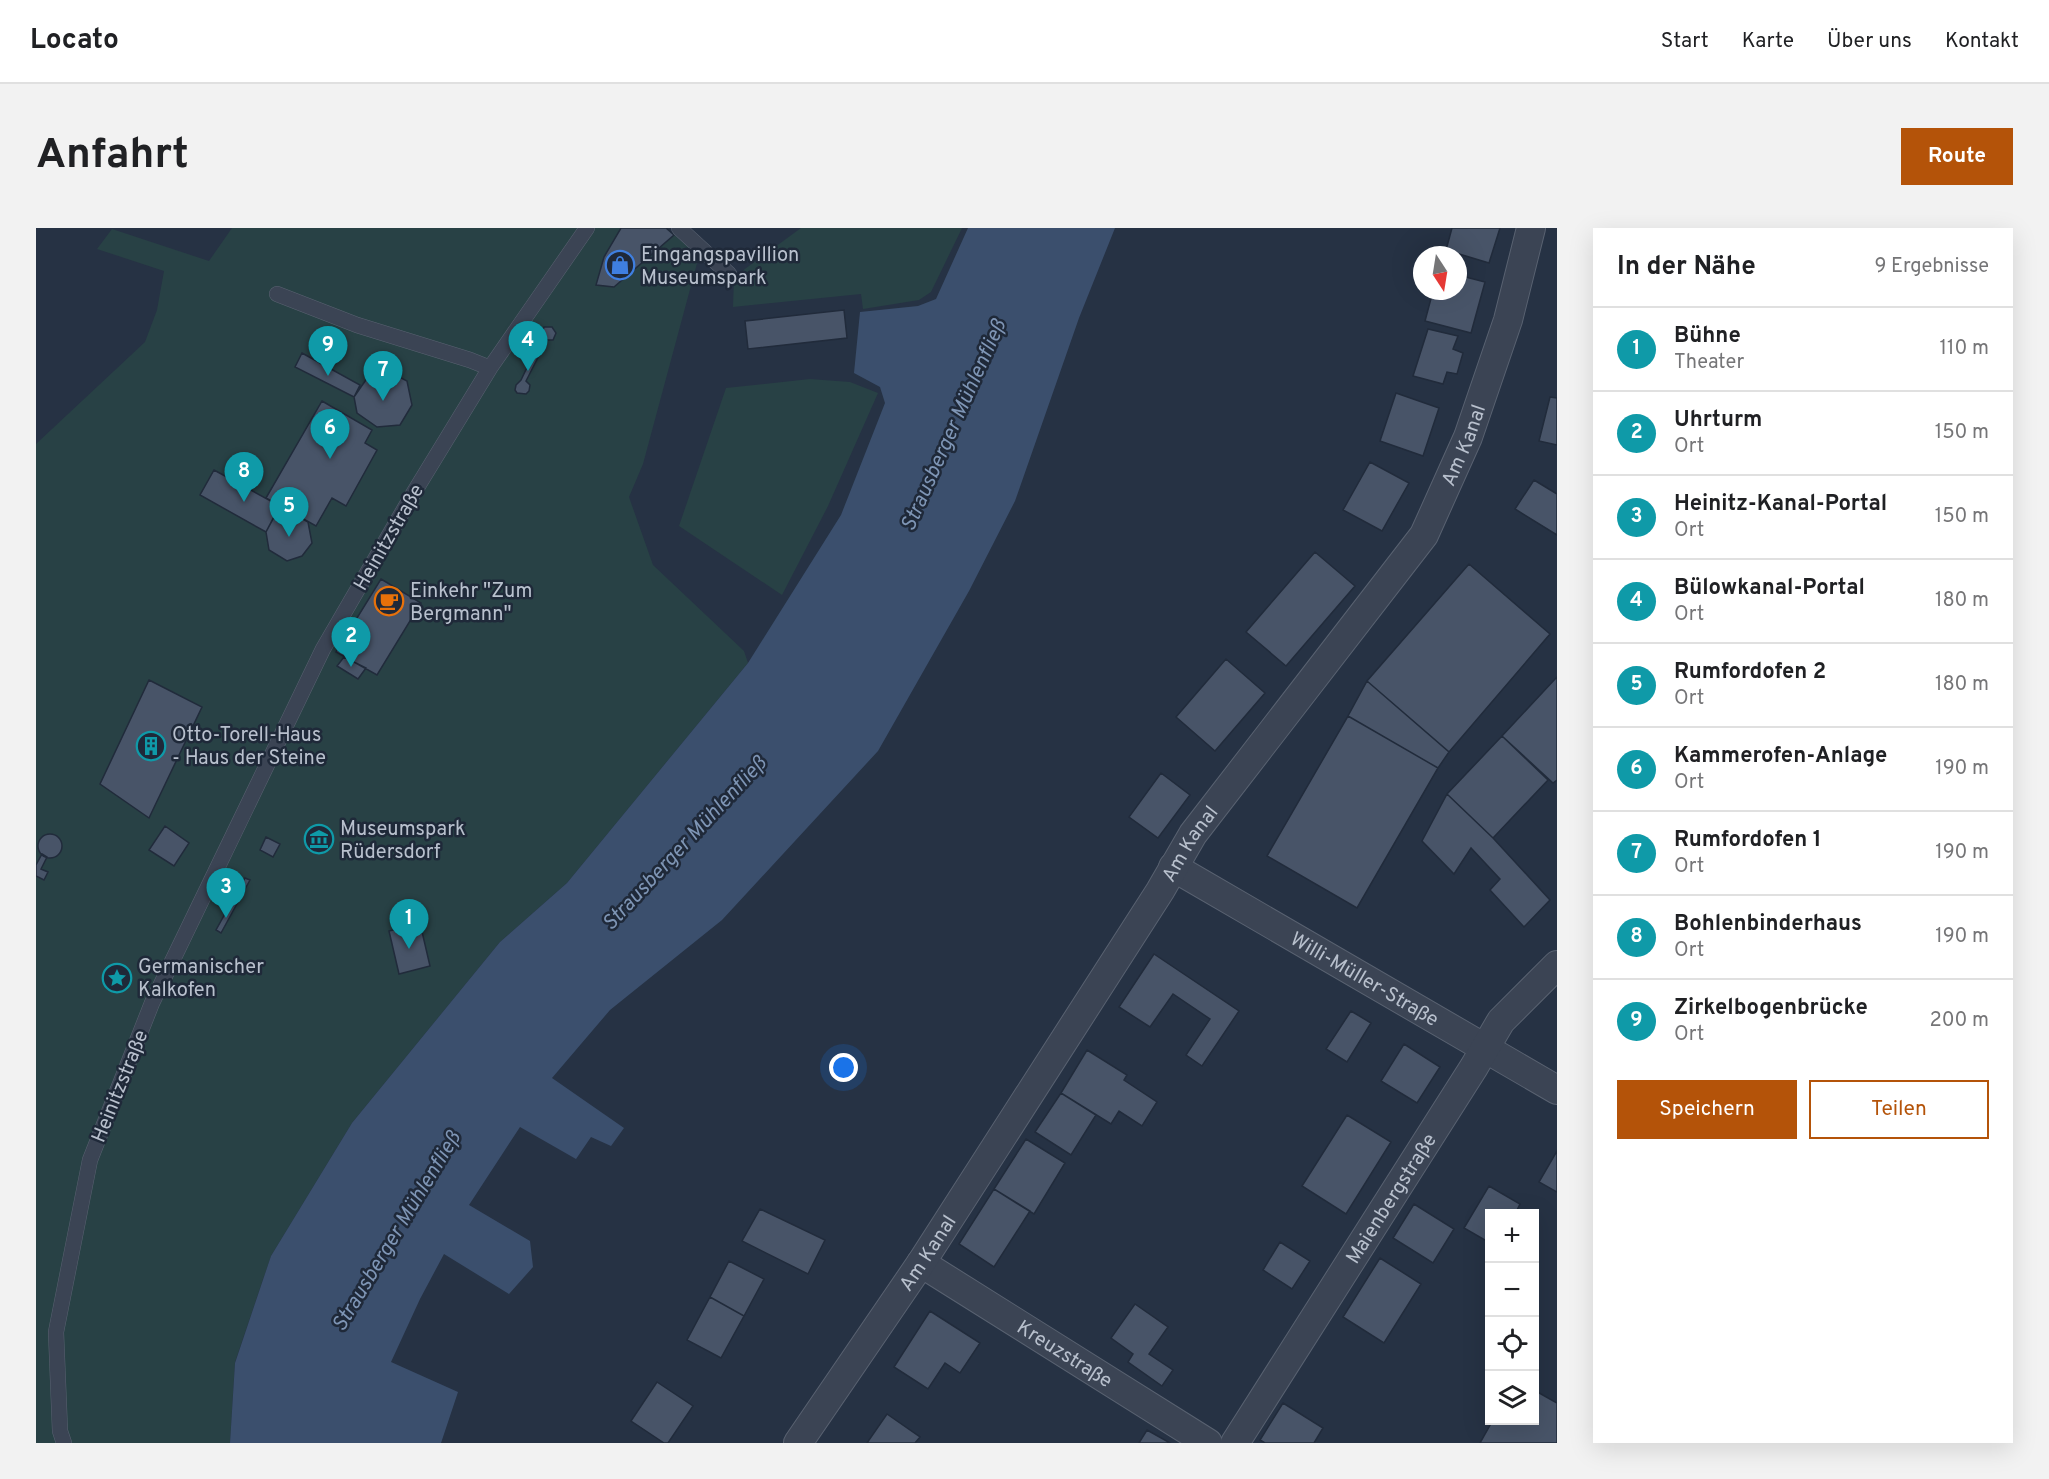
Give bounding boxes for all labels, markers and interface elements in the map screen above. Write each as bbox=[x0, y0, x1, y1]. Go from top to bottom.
text: Locato bbox=[30, 23, 119, 59]
text: Start bbox=[1661, 28, 1709, 55]
text: Karte bbox=[1742, 28, 1794, 55]
text: Über uns bbox=[1827, 28, 1912, 55]
text: Kontakt bbox=[1945, 28, 2019, 55]
button: Route bbox=[1901, 128, 2013, 185]
text: Anfahrt bbox=[36, 130, 189, 183]
place label: Eingangspavillion Museumspark bbox=[641, 243, 799, 292]
north arrow bbox=[1413, 246, 1467, 300]
shop icon: Eingangspavillion Museumspark bbox=[604, 249, 636, 281]
text: In der Nähe bbox=[1617, 251, 1756, 284]
text: 9 Ergebnisse bbox=[1874, 254, 1989, 280]
water label: Strausberger Mühlenfließ bbox=[895, 315, 1014, 536]
pin: 4 bbox=[508, 322, 548, 371]
text: Bühne bbox=[1674, 323, 1741, 350]
pin: 9 bbox=[308, 326, 348, 376]
text: 1 bbox=[1633, 336, 1641, 362]
text: 110 m bbox=[1940, 336, 1989, 362]
text: Theater bbox=[1674, 350, 1744, 376]
pin: 7 bbox=[364, 352, 402, 401]
street label: Am Kanal bbox=[1437, 402, 1493, 491]
text: Uhrturm bbox=[1674, 407, 1762, 434]
pin: 6 bbox=[310, 410, 350, 459]
text: 2 bbox=[1630, 420, 1643, 446]
text: 150 m bbox=[1935, 420, 1989, 446]
text: Ort bbox=[1674, 434, 1704, 460]
pin: 8 bbox=[224, 452, 264, 502]
street label: Heinitzstraße bbox=[349, 480, 431, 596]
pin: 5 bbox=[270, 488, 308, 537]
text: Heinitz-Kanal-Portal bbox=[1674, 491, 1887, 518]
text: 3 bbox=[1631, 504, 1643, 530]
text: 150 m bbox=[1935, 504, 1989, 530]
text: Ort bbox=[1674, 518, 1704, 544]
text: Bülowkanal-Portal bbox=[1674, 575, 1865, 602]
place label: Einkehr "Zum Bergmann" bbox=[410, 579, 532, 628]
cafe icon: Einkehr "Zum Bergmann" bbox=[373, 585, 405, 617]
text: 4 bbox=[1630, 588, 1643, 614]
text: 180 m bbox=[1935, 588, 1989, 614]
text: Ort bbox=[1674, 602, 1704, 628]
pin: 2 bbox=[332, 618, 370, 667]
text: Rumfordofen 2 bbox=[1674, 659, 1826, 686]
text: 5 bbox=[1630, 672, 1643, 698]
text: 180 m bbox=[1935, 672, 1989, 698]
text: Ort bbox=[1674, 686, 1704, 712]
place label: Otto-Torell-Haus - Haus der Steine bbox=[172, 723, 326, 772]
building icon: Otto-Torell-Haus - Haus der Steine bbox=[135, 730, 167, 762]
text: Kammerofen-Anlage bbox=[1674, 743, 1887, 770]
water label: Strausberger Mühlenfließ bbox=[597, 751, 773, 937]
text: 6 bbox=[1630, 756, 1643, 782]
text: 190 m bbox=[1935, 756, 1989, 782]
text: Ort bbox=[1674, 770, 1704, 796]
street label: Am Kanal bbox=[1157, 801, 1225, 887]
place label: Museumspark Rüdersdorf bbox=[340, 817, 466, 866]
museum icon: Museumspark Rüdersdorf bbox=[303, 823, 335, 855]
text: Rumfordofen 1 bbox=[1674, 827, 1822, 854]
text: 7 bbox=[1631, 840, 1642, 866]
text: 190 m bbox=[1935, 840, 1989, 866]
text: Ort bbox=[1674, 854, 1704, 880]
pin: 3 bbox=[206, 868, 246, 918]
pin: 1 bbox=[390, 900, 428, 949]
text: Bohlenbinderhaus bbox=[1674, 911, 1862, 938]
text: 8 bbox=[1630, 924, 1643, 950]
text: 190 m bbox=[1935, 924, 1989, 950]
street label: Willi-Müller-Straße bbox=[1285, 927, 1443, 1034]
text: Ort bbox=[1674, 938, 1704, 964]
place label: Germanischer Kalkofen bbox=[138, 955, 264, 1004]
place icon: Germanischer Kalkofen bbox=[101, 962, 133, 994]
text: Zirkelbogenbrücke bbox=[1674, 995, 1868, 1022]
text: 9 bbox=[1630, 1008, 1643, 1034]
text: 200 m bbox=[1930, 1008, 1989, 1034]
text: Ort bbox=[1674, 1022, 1704, 1048]
street label: Heinitzstraße bbox=[86, 1027, 155, 1147]
your location bbox=[829, 1053, 858, 1082]
button: Speichern bbox=[1617, 1080, 1797, 1139]
button: Teilen bbox=[1809, 1080, 1989, 1139]
water label: Strausberger Mühlenfließ bbox=[327, 1126, 468, 1337]
street label: Maienbergstraße bbox=[1341, 1129, 1443, 1270]
map controls bbox=[1485, 1209, 1539, 1425]
button: + bbox=[1485, 1209, 1539, 1263]
street label: Am Kanal bbox=[894, 1211, 963, 1297]
button: − bbox=[1485, 1263, 1539, 1317]
street label: Kreuzstraße bbox=[1011, 1315, 1117, 1395]
button: locate bbox=[1485, 1317, 1539, 1371]
button: layers bbox=[1485, 1371, 1539, 1425]

